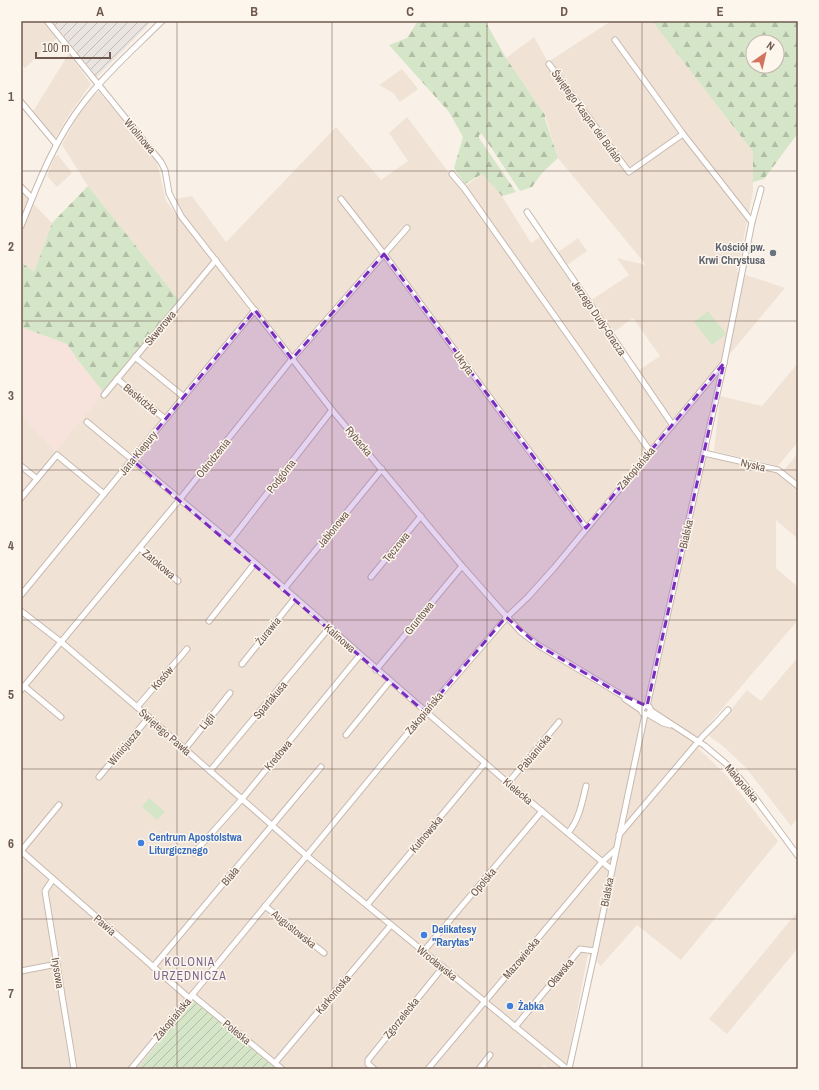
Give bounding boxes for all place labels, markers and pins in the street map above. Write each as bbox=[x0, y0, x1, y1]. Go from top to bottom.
place label: Kościół pw. Krwi Chrystusa bbox=[699, 240, 765, 267]
marker: Kościół pw. Krwi Chrystusa bbox=[768, 248, 778, 258]
place label: Centrum Apostolstwa Liturgicznego bbox=[149, 830, 242, 857]
marker: Centrum Apostolstwa Liturgicznego bbox=[136, 838, 146, 848]
place label: Delikatesy "Rarytas" bbox=[432, 922, 477, 949]
marker: Delikatesy "Rarytas" bbox=[419, 930, 429, 940]
place label: Żabka bbox=[518, 999, 544, 1013]
marker: Żabka bbox=[505, 1001, 515, 1011]

